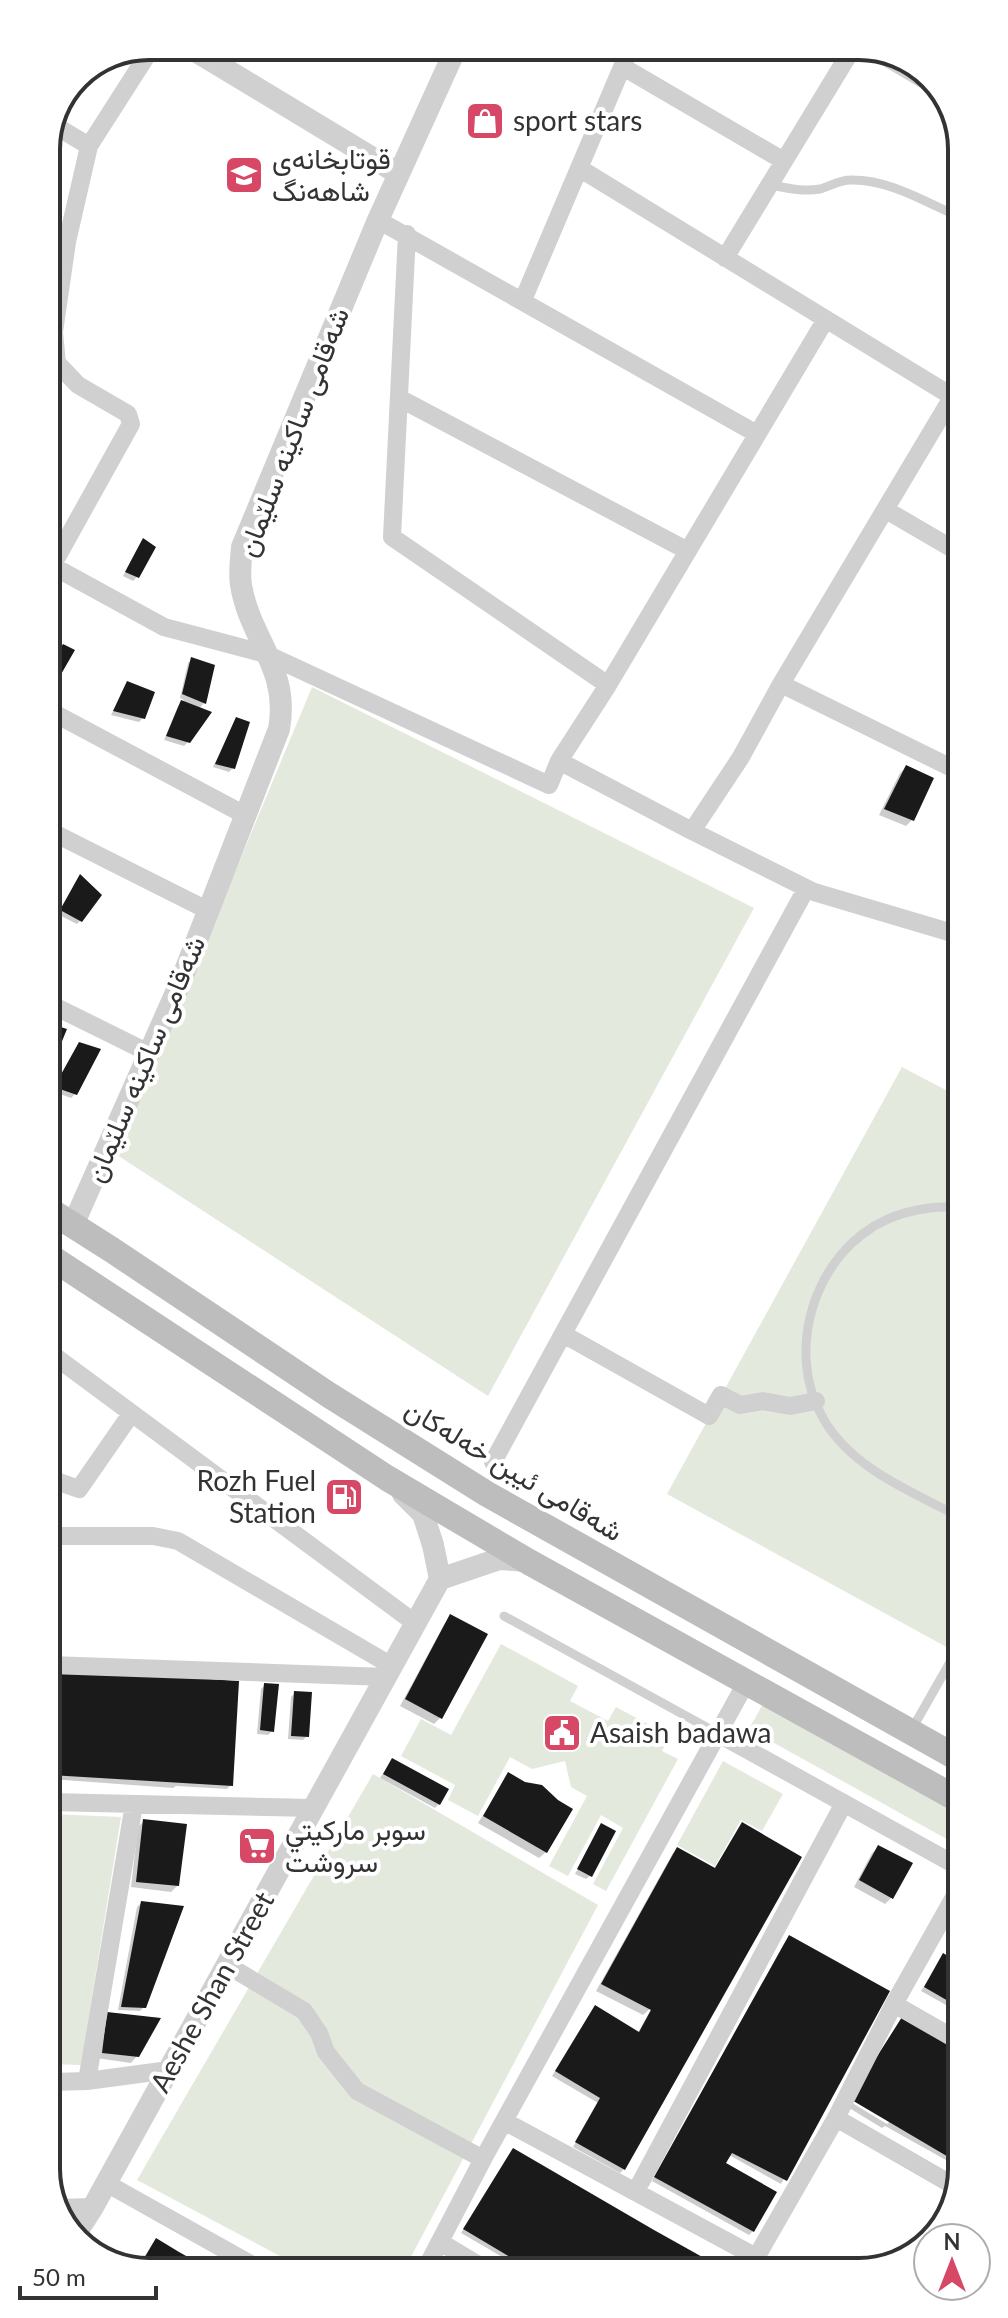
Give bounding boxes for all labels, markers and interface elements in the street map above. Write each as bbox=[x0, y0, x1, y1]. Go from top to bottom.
shop icon: sport stars bbox=[464, 100, 506, 142]
place label: sport stars bbox=[513, 103, 642, 137]
place label: قوتابخانەى شاهەنگ bbox=[272, 141, 391, 207]
school or university icon: قوتابخانەى شاهەنگ bbox=[223, 154, 265, 196]
street label: شەقامی ساکینە سلێمان bbox=[229, 302, 356, 561]
street label: شەقامی ساکینە سلێمان bbox=[77, 930, 212, 1187]
street label: شەقامی ئیبن خەلەکان bbox=[399, 1391, 630, 1548]
place label: Rozh Fuel Station bbox=[197, 1463, 316, 1529]
fuel station icon: Rozh Fuel Station bbox=[323, 1476, 365, 1518]
public building icon: Asaish badawa bbox=[541, 1712, 583, 1754]
place label: Asaish badawa bbox=[590, 1715, 771, 1749]
place label: سوبر ماركيتي سروشت bbox=[285, 1812, 426, 1880]
supermarket icon: سوبر ماركيتي سروشت bbox=[236, 1825, 278, 1867]
street label: Aeshe Shan Street bbox=[142, 1885, 280, 2098]
north arrow bbox=[912, 2222, 992, 2302]
text: N bbox=[944, 2228, 960, 2255]
scale bar bbox=[20, 2250, 156, 2300]
text: 50 m bbox=[32, 2262, 86, 2291]

